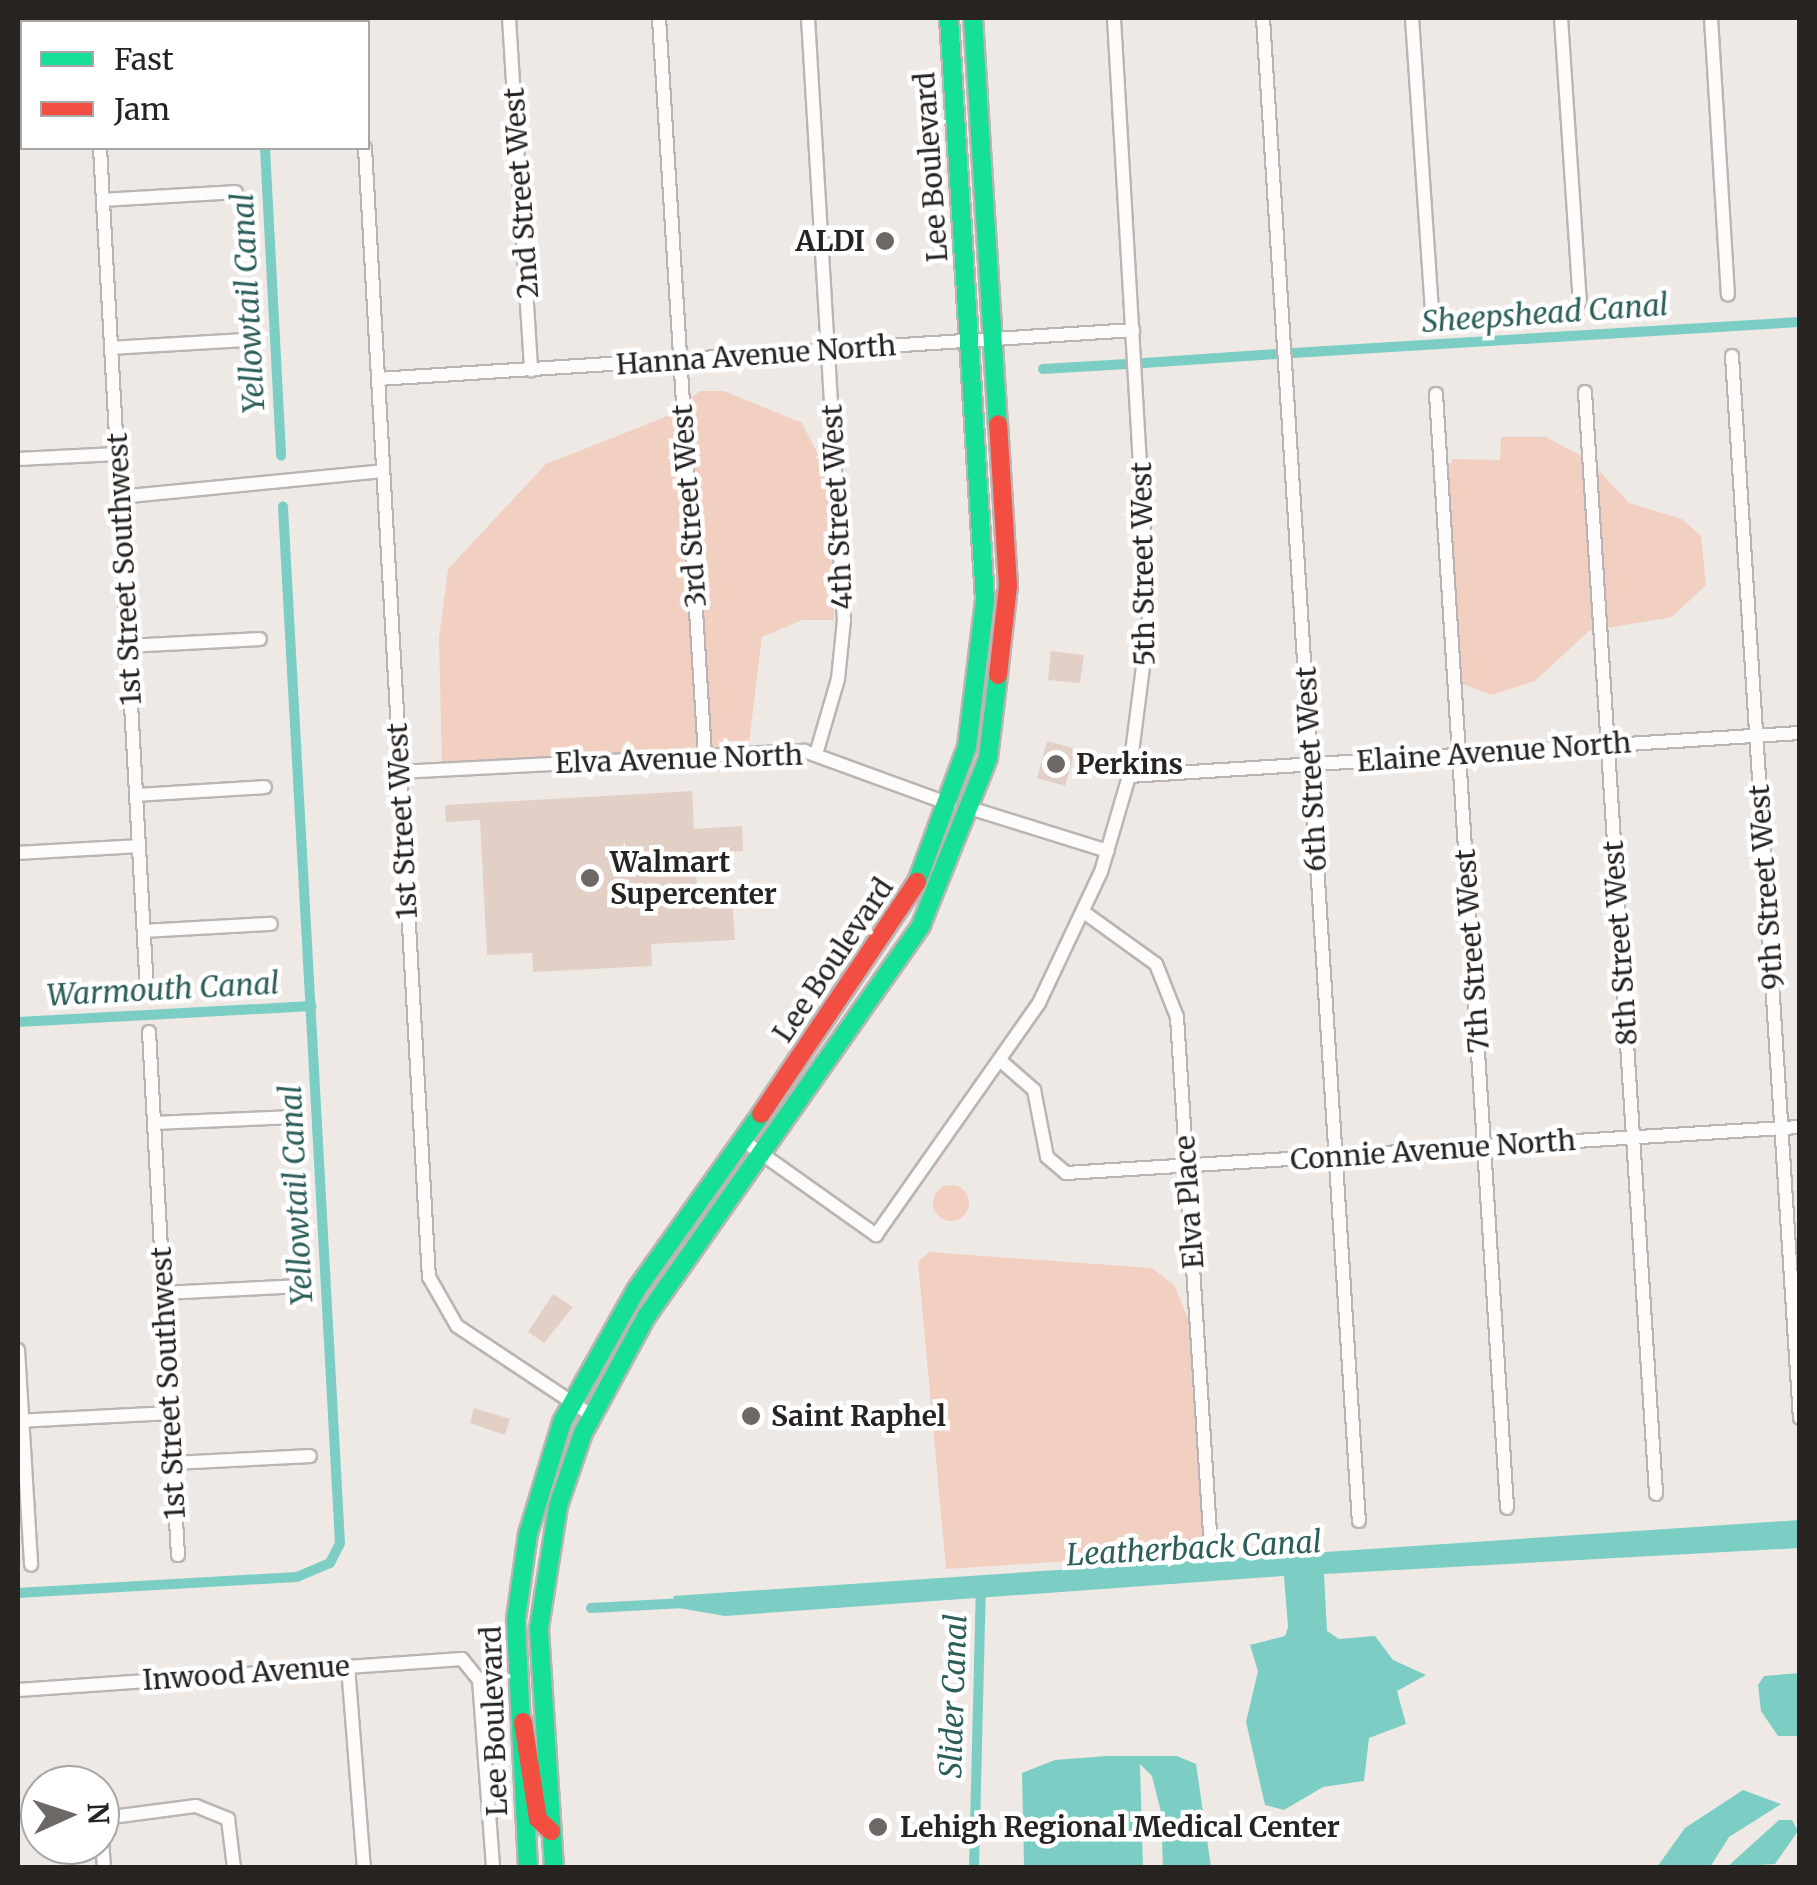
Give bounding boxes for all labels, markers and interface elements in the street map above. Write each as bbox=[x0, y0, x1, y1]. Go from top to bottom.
legend bbox=[20, 20, 370, 150]
text: Fast bbox=[114, 40, 174, 78]
street label: Lee Boulevard bbox=[908, 71, 954, 263]
street label: 2nd Street West bbox=[497, 86, 545, 300]
text: Jam bbox=[114, 90, 170, 128]
water label: Yellowtail Canal bbox=[224, 192, 272, 414]
place label: ALDI bbox=[796, 224, 865, 258]
marker: ALDI bbox=[874, 230, 896, 252]
water label: Sheepshead Canal bbox=[1420, 286, 1670, 340]
street label: Hanna Avenue North bbox=[615, 328, 897, 382]
street label: 3rd Street West bbox=[665, 403, 713, 609]
street label: 4th Street West bbox=[815, 403, 859, 611]
street label: 1st Street Southwest bbox=[100, 432, 148, 706]
street label: 5th Street West bbox=[1124, 462, 1162, 666]
street label: 6th Street West bbox=[1289, 666, 1333, 872]
street label: 1st Street West bbox=[380, 722, 424, 920]
street label: Elaine Avenue North bbox=[1356, 726, 1632, 778]
street label: Elva Avenue North bbox=[554, 738, 804, 780]
place label: Perkins bbox=[1076, 747, 1183, 781]
marker: Perkins bbox=[1045, 753, 1067, 775]
street label: 9th Street West bbox=[1742, 783, 1790, 991]
street label: 8th Street West bbox=[1596, 839, 1644, 1047]
place label: Walmart Supercenter bbox=[610, 845, 777, 911]
street label: 7th Street West bbox=[1448, 848, 1496, 1054]
marker: Walmart Supercenter bbox=[579, 867, 601, 889]
street label: Lee Boulevard bbox=[766, 872, 900, 1048]
water label: Warmouth Canal bbox=[46, 965, 280, 1013]
water label: Yellowtail Canal bbox=[272, 1084, 320, 1306]
street label: Connie Avenue North bbox=[1289, 1123, 1577, 1177]
street label: Elva Place bbox=[1168, 1134, 1210, 1270]
street label: 1st Street Southwest bbox=[144, 1246, 192, 1520]
place label: Saint Raphel bbox=[771, 1399, 946, 1433]
marker: Saint Raphel bbox=[740, 1405, 762, 1427]
water label: Leatherback Canal bbox=[1066, 1523, 1322, 1573]
water label: Slider Canal bbox=[932, 1613, 974, 1779]
street label: Lee Boulevard bbox=[474, 1625, 514, 1817]
street label: Inwood Avenue bbox=[141, 1649, 351, 1697]
north arrow bbox=[20, 1765, 120, 1865]
text: N bbox=[79, 1802, 117, 1826]
place label: Lehigh Regional Medical Center bbox=[900, 1810, 1340, 1844]
marker: Lehigh Regional Medical Center bbox=[865, 1814, 891, 1840]

